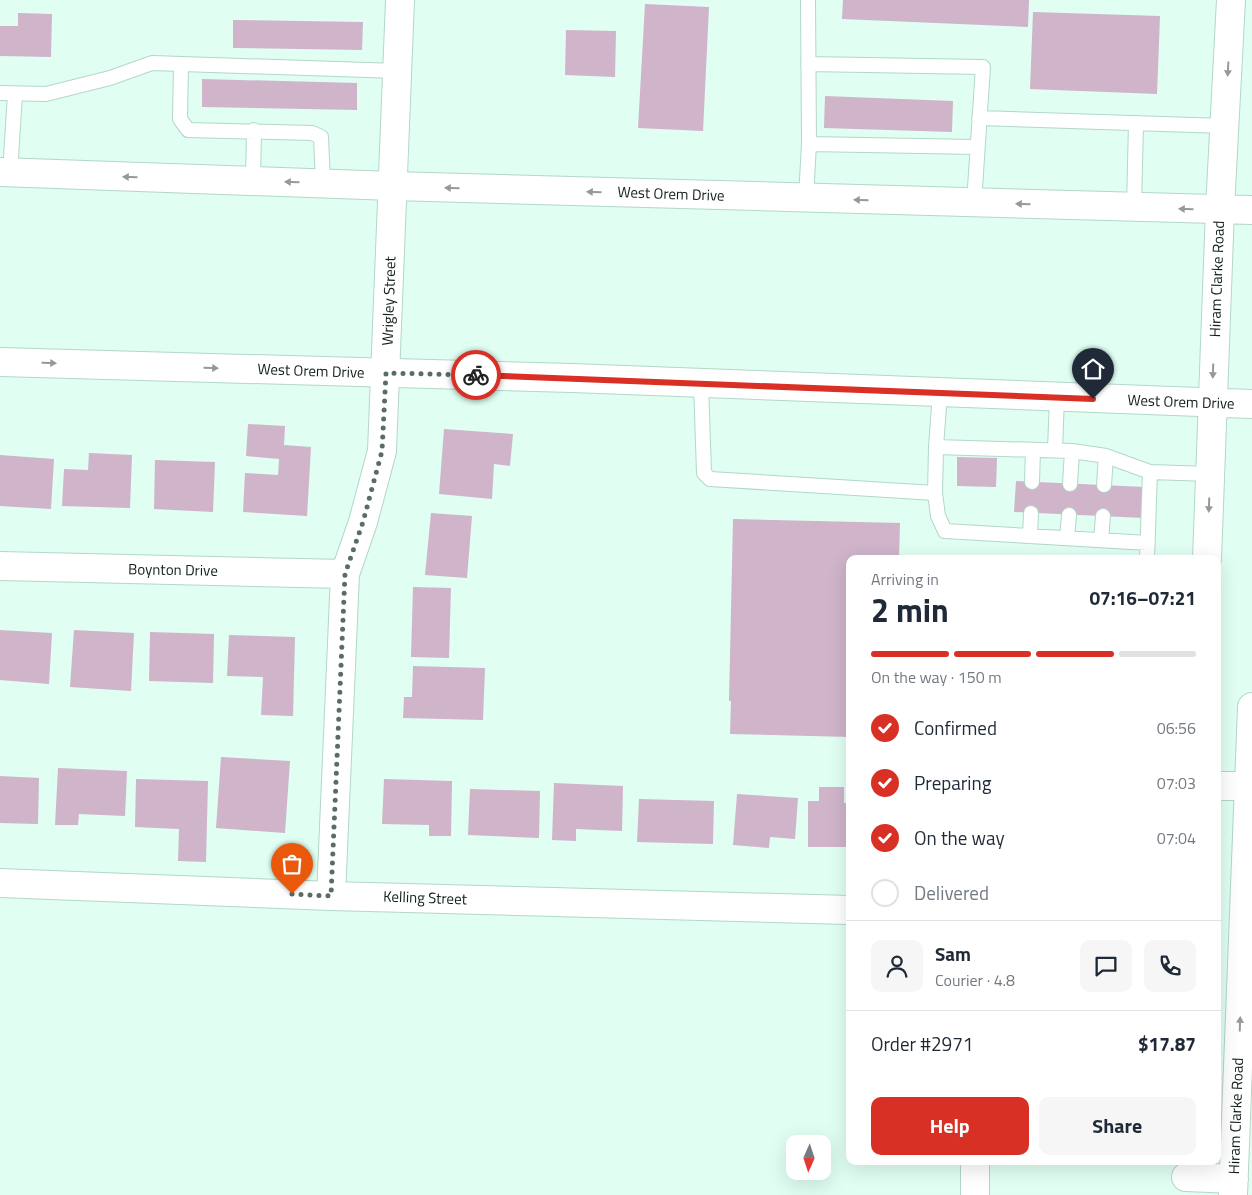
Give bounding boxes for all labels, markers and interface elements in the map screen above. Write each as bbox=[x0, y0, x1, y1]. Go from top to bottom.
one-way arrow bbox=[1223, 61, 1231, 77]
one-way arrow bbox=[121, 172, 137, 180]
one-way arrow bbox=[284, 178, 300, 186]
street label: West Orem Drive bbox=[617, 180, 725, 207]
one-way arrow bbox=[444, 183, 460, 191]
one-way arrow bbox=[585, 188, 601, 196]
one-way arrow bbox=[853, 196, 869, 204]
one-way arrow bbox=[1015, 200, 1031, 208]
one-way arrow bbox=[1178, 204, 1194, 212]
street label: Hiram Clarke Road bbox=[1203, 220, 1230, 338]
street label: Wrigley Street bbox=[375, 255, 402, 346]
pin bbox=[1072, 348, 1114, 399]
courier bbox=[451, 350, 501, 400]
icon: home bbox=[1079, 355, 1107, 383]
street label: West Orem Drive bbox=[257, 357, 365, 384]
one-way arrow bbox=[41, 359, 57, 367]
icon: bike bbox=[462, 361, 490, 389]
one-way arrow bbox=[1209, 363, 1217, 379]
one-way arrow bbox=[203, 364, 219, 372]
street label: West Orem Drive bbox=[1127, 388, 1235, 415]
one-way arrow bbox=[1204, 497, 1212, 513]
street label: Boynton Drive bbox=[128, 557, 218, 582]
text: Arriving in bbox=[871, 567, 939, 591]
text: 07:16–07:21 bbox=[1089, 583, 1196, 612]
text: 2 min bbox=[871, 586, 949, 634]
text: On the way · 150 m bbox=[871, 665, 1002, 689]
text: Confirmed bbox=[914, 713, 997, 742]
icon: check bbox=[871, 714, 899, 742]
text: 06:56 bbox=[1157, 716, 1196, 740]
text: Preparing bbox=[914, 768, 991, 797]
icon: check bbox=[871, 769, 899, 797]
text: 07:03 bbox=[1157, 771, 1196, 795]
text: On the way bbox=[914, 823, 1005, 852]
icon: check bbox=[871, 824, 899, 852]
text: 07:04 bbox=[1157, 826, 1196, 850]
pin bbox=[271, 843, 313, 894]
icon: bag bbox=[278, 850, 306, 878]
text: Delivered bbox=[914, 878, 989, 907]
street label: Kelling Street bbox=[383, 885, 468, 910]
text: Sam bbox=[935, 939, 971, 968]
button: person bbox=[871, 940, 923, 992]
button: chat bbox=[1080, 940, 1132, 992]
button: phone bbox=[1144, 940, 1196, 992]
text: Courier · 4.8 bbox=[935, 968, 1015, 992]
one-way arrow bbox=[1236, 1016, 1244, 1032]
text: Order #2971 bbox=[871, 1029, 973, 1058]
text: $17.87 bbox=[1138, 1029, 1196, 1058]
street label: Hiram Clarke Road bbox=[1222, 1057, 1249, 1175]
button: Help bbox=[871, 1097, 1029, 1155]
button: Share bbox=[1039, 1097, 1196, 1155]
north arrow bbox=[786, 1135, 831, 1180]
map controls bbox=[786, 1135, 831, 1180]

